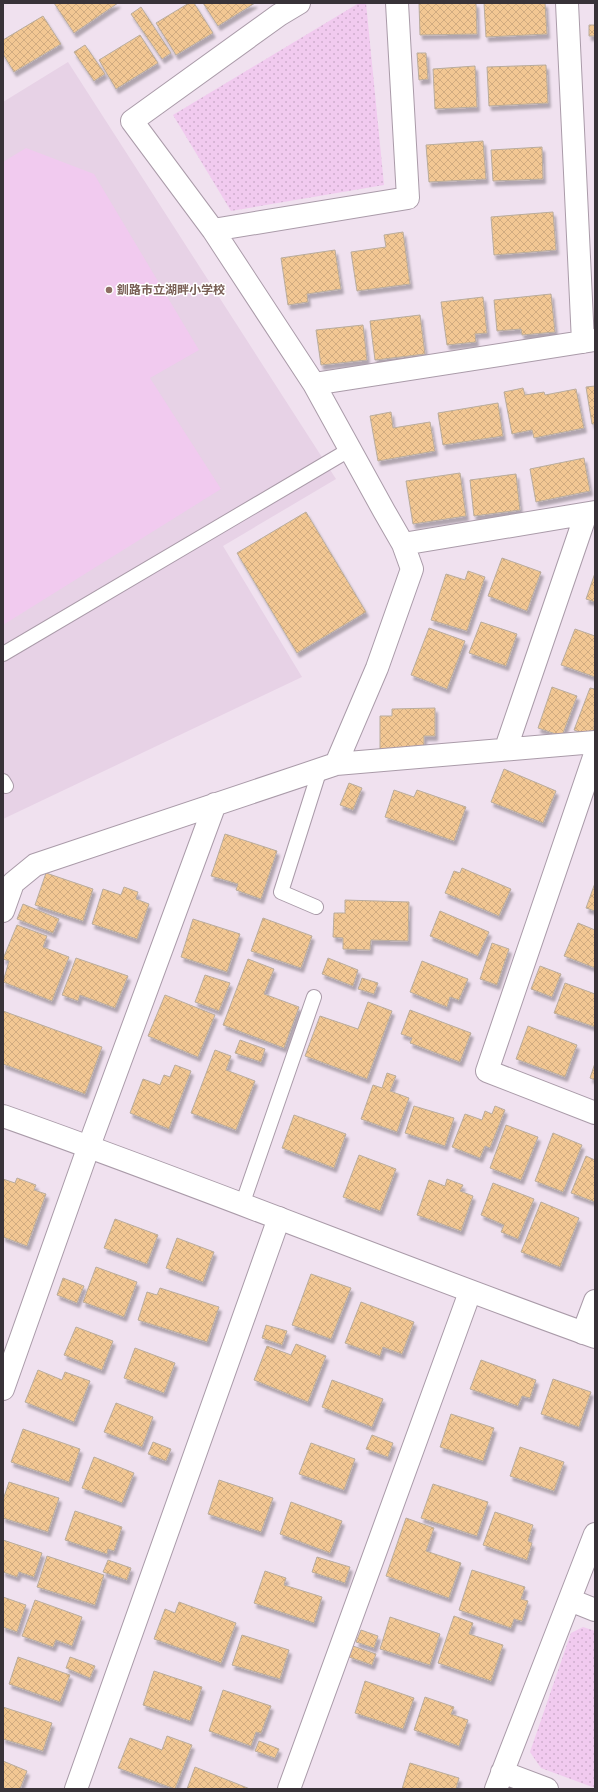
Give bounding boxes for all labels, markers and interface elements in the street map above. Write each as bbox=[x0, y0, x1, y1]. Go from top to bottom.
place label: 釧路市立湖畔小学校 bbox=[116, 283, 225, 297]
marker: 釧路市立湖畔小学校 bbox=[104, 285, 114, 295]

